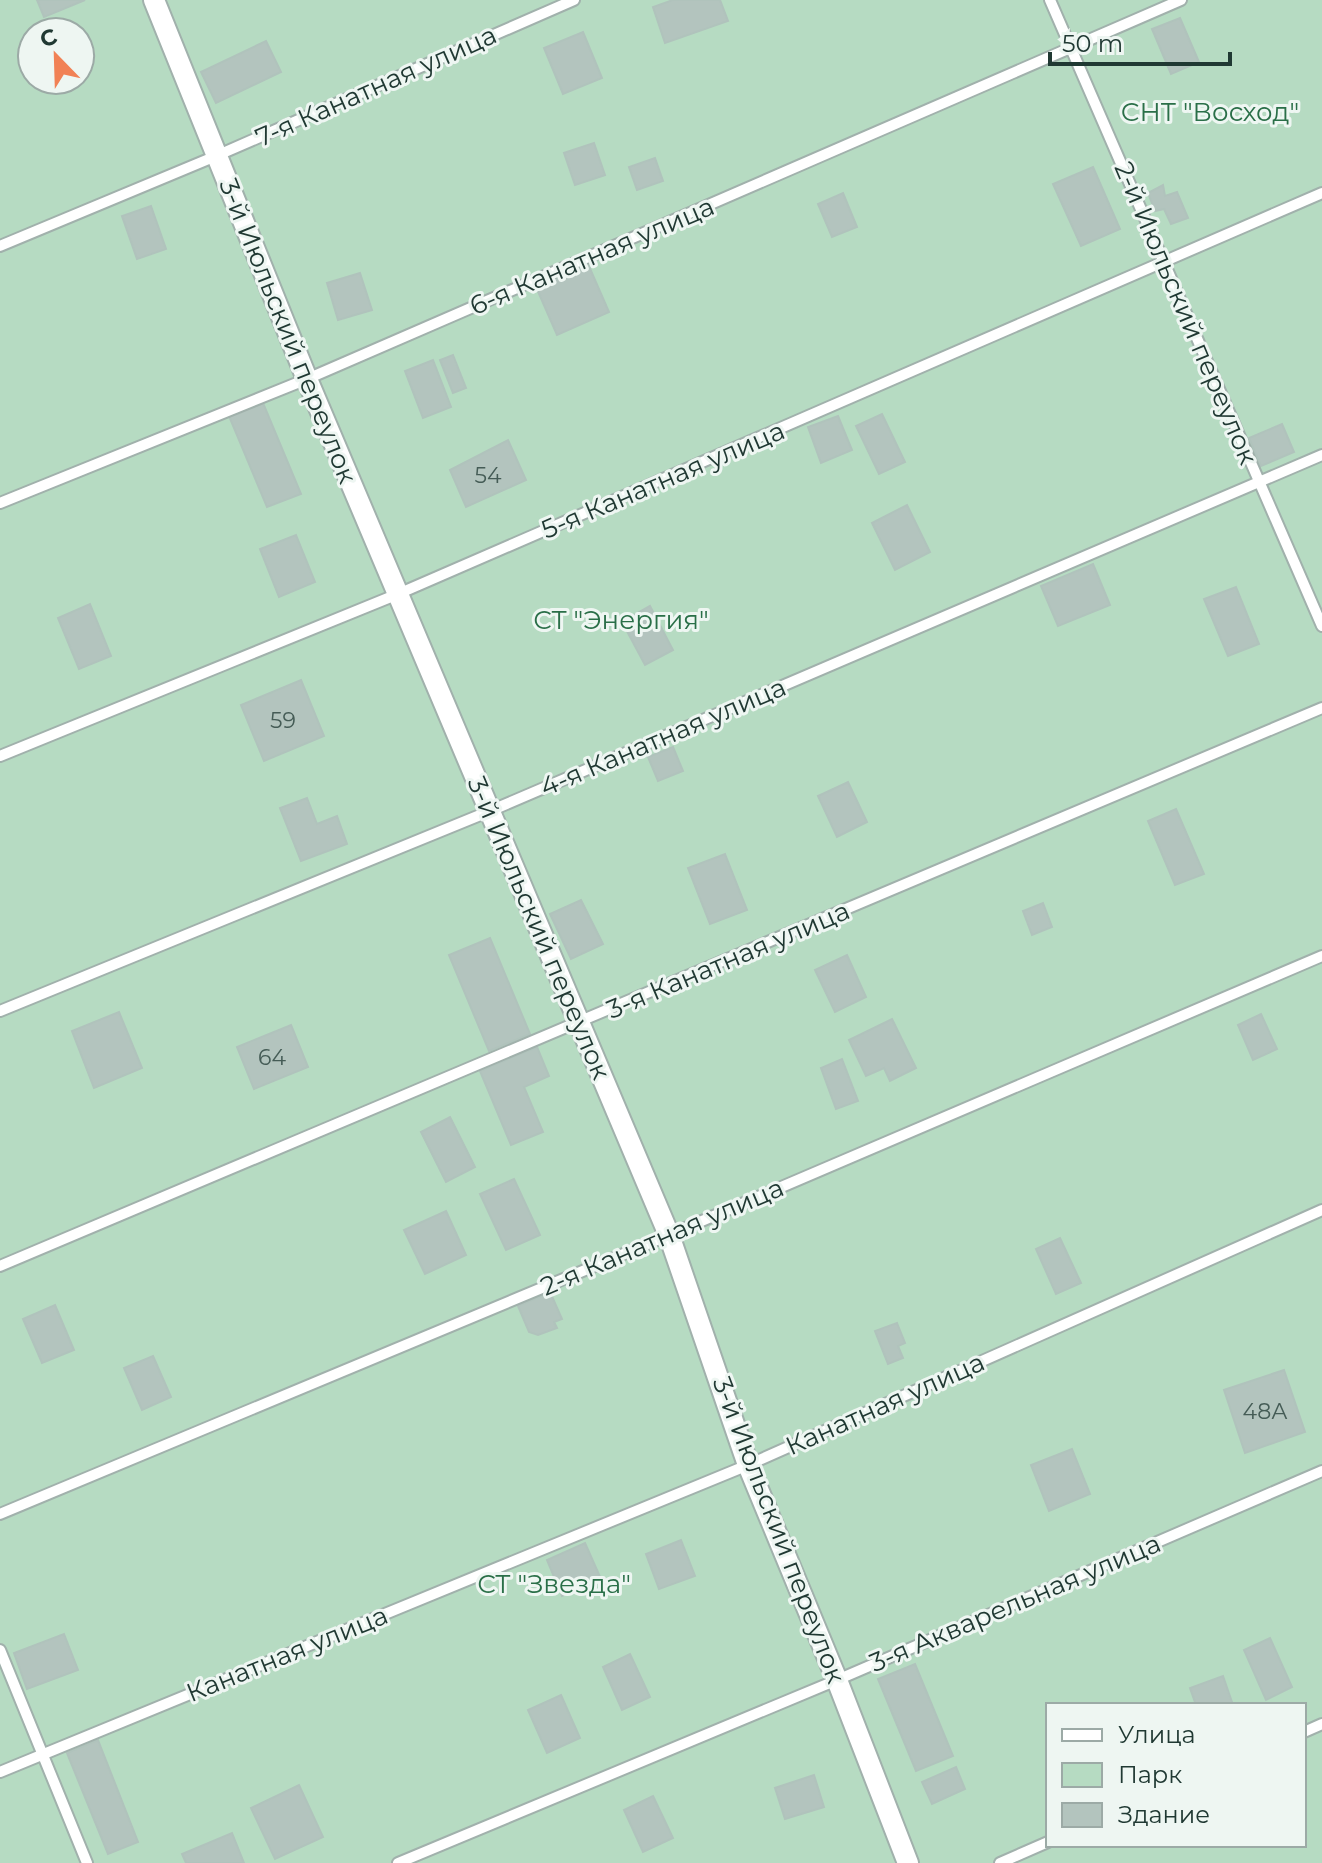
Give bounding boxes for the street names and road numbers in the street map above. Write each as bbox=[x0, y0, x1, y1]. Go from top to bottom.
street label: 7-я Канатная улица bbox=[251, 18, 501, 154]
street label: 2-й Июльский переулок bbox=[1108, 157, 1264, 469]
street label: 3-й Июльский переулок bbox=[212, 174, 364, 488]
street label: 6-я Канатная улица bbox=[465, 190, 719, 322]
street label: 5-я Канатная улица bbox=[537, 414, 789, 546]
street label: 4-я Канатная улица bbox=[535, 671, 791, 803]
street label: 3-й Июльский переулок bbox=[461, 772, 617, 1084]
street label: 3-я Канатная улица bbox=[602, 894, 854, 1026]
street label: 2-я Канатная улица bbox=[536, 1171, 788, 1303]
street label: Канатная улица bbox=[781, 1346, 989, 1462]
street label: 3-й Июльский переулок bbox=[706, 1372, 852, 1688]
street label: 3-я Акварельная улица bbox=[865, 1527, 1165, 1679]
street label: Канатная улица bbox=[182, 1599, 392, 1709]

